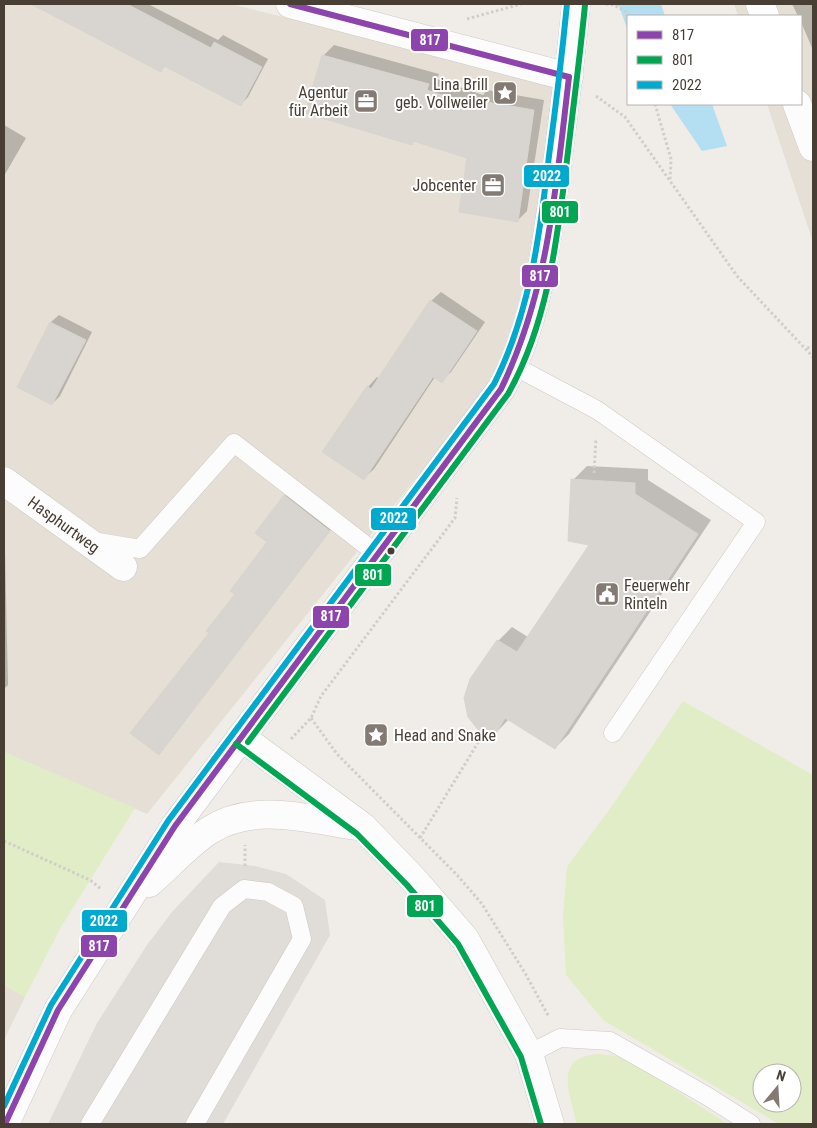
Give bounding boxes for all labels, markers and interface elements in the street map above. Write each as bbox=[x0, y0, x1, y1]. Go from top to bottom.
legend bbox=[627, 15, 802, 105]
text: 817 bbox=[672, 26, 694, 44]
line badge: 817 bbox=[410, 28, 449, 52]
text: 817 bbox=[419, 32, 441, 48]
text: 801 bbox=[672, 51, 694, 69]
place label: Lina Brill geb. Vollweiler bbox=[395, 75, 488, 112]
text: 2022 bbox=[672, 76, 702, 94]
place icon: Lina Brill geb. Vollweiler bbox=[492, 80, 518, 106]
place label: Agentur für Arbeit bbox=[289, 83, 348, 120]
office icon: Agentur für Arbeit bbox=[353, 88, 379, 114]
line badge: 2022 bbox=[523, 164, 570, 188]
text: 2022 bbox=[533, 168, 561, 184]
office icon: Jobcenter bbox=[480, 172, 506, 198]
place label: Jobcenter bbox=[413, 176, 476, 195]
line badge: 801 bbox=[541, 200, 579, 224]
text: 801 bbox=[549, 204, 571, 220]
line badge: 817 bbox=[521, 264, 559, 288]
text: 817 bbox=[529, 268, 551, 284]
street label: Hasphurtweg bbox=[24, 492, 104, 557]
line badge: 2022 bbox=[370, 507, 417, 531]
text: 2022 bbox=[380, 510, 408, 526]
unlabelled marker bbox=[386, 546, 396, 556]
line badge: 801 bbox=[354, 563, 392, 587]
text: 801 bbox=[362, 567, 384, 583]
place label: Feuerwehr Rinteln bbox=[624, 576, 690, 613]
public building icon: Feuerwehr Rinteln bbox=[594, 581, 620, 607]
line badge: 817 bbox=[312, 605, 350, 629]
text: 817 bbox=[320, 608, 342, 624]
place icon: Head and Snake bbox=[363, 722, 389, 748]
place label: Head and Snake bbox=[394, 726, 496, 745]
line badge: 801 bbox=[406, 894, 444, 918]
text: 801 bbox=[414, 898, 436, 914]
line badge: 2022 bbox=[81, 909, 128, 933]
text: 2022 bbox=[90, 913, 118, 929]
line badge: 817 bbox=[80, 934, 118, 958]
text: 817 bbox=[88, 938, 110, 954]
north arrow bbox=[752, 1063, 802, 1113]
text: N bbox=[774, 1067, 788, 1085]

